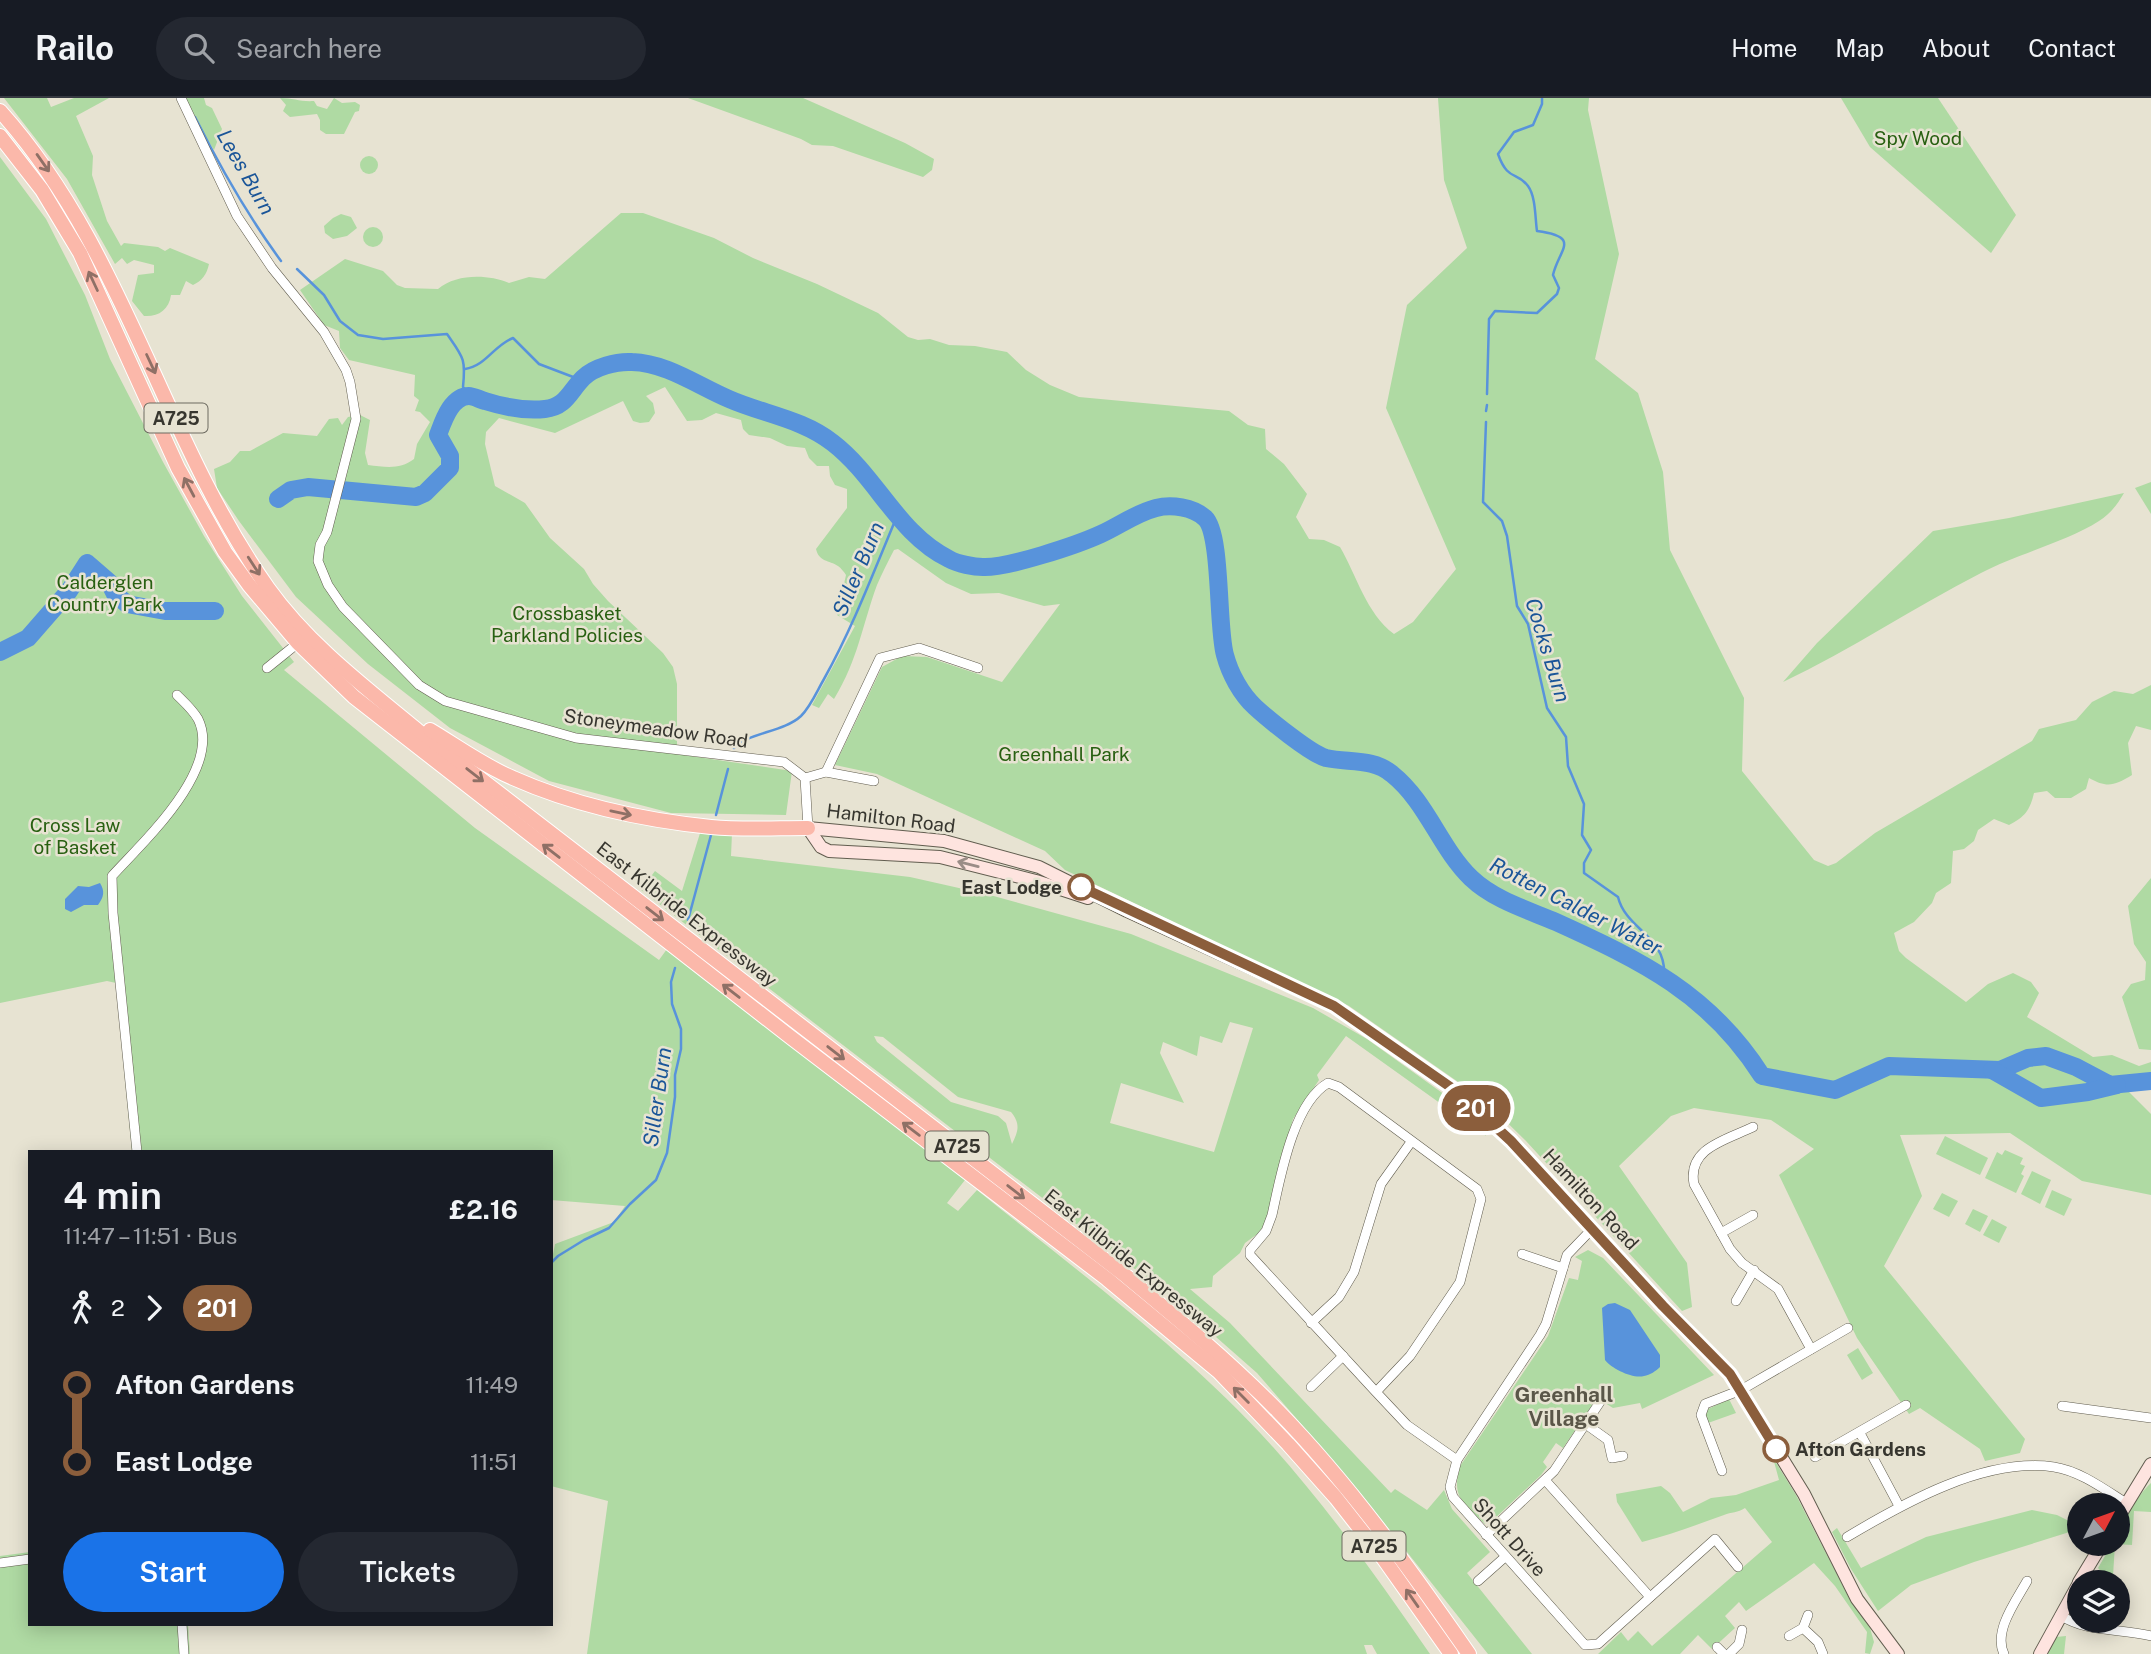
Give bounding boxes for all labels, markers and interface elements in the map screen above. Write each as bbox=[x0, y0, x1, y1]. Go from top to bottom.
search box bbox=[156, 17, 646, 80]
text: Railo bbox=[35, 29, 114, 67]
icon: search bbox=[180, 29, 218, 67]
text: Search here bbox=[236, 33, 382, 64]
text: Home bbox=[1731, 34, 1797, 62]
text: Map bbox=[1835, 34, 1884, 62]
text: About bbox=[1922, 34, 1990, 62]
text: Contact bbox=[2028, 34, 2116, 62]
water label: Lees Burn bbox=[212, 125, 280, 219]
park label: Spy Wood bbox=[1874, 127, 1962, 149]
one-way arrow bbox=[36, 153, 50, 172]
one-way arrow bbox=[86, 271, 99, 292]
one-way arrow bbox=[145, 352, 158, 374]
road number: A725 bbox=[144, 404, 208, 432]
one-way arrow bbox=[181, 477, 195, 498]
water label: Siller Burn bbox=[827, 518, 889, 620]
one-way arrow bbox=[248, 555, 262, 575]
park label: Calderglen Country Park bbox=[47, 571, 163, 615]
water label: Cocks Burn bbox=[1520, 595, 1576, 705]
park label: Crossbasket Parkland Policies bbox=[491, 602, 643, 646]
street label: Stoneymeadow Road bbox=[562, 704, 750, 752]
park label: Greenhall Park bbox=[998, 743, 1130, 765]
one-way arrow bbox=[466, 767, 484, 782]
street label: Hamilton Road bbox=[825, 799, 957, 837]
one-way arrow bbox=[609, 806, 632, 820]
park label: Cross Law of Basket bbox=[30, 814, 120, 858]
street label: East Kilbride Expressway bbox=[592, 837, 782, 991]
one-way arrow bbox=[542, 844, 560, 859]
water label: Rotten Calder Water bbox=[1486, 852, 1667, 961]
one-way arrow bbox=[957, 857, 980, 870]
marker: East Lodge bbox=[1068, 874, 1094, 900]
place label: East Lodge bbox=[961, 876, 1062, 898]
one-way arrow bbox=[646, 906, 664, 921]
one-way arrow bbox=[722, 983, 740, 998]
one-way arrow bbox=[826, 1045, 844, 1060]
water label: Siller Burn bbox=[638, 1046, 676, 1148]
line badge: 201 bbox=[1436, 1085, 1516, 1131]
text: 201 bbox=[1456, 1094, 1496, 1122]
one-way arrow bbox=[902, 1122, 921, 1137]
road number: A725 bbox=[926, 1132, 988, 1161]
street label: Hamilton Road bbox=[1539, 1144, 1643, 1254]
text: 4 min bbox=[63, 1173, 162, 1218]
one-way arrow bbox=[1006, 1184, 1024, 1199]
street label: East Kilbride Expressway bbox=[1041, 1184, 1227, 1342]
text: £2.16 bbox=[449, 1194, 518, 1225]
text: 11:47 – 11:51 · Bus bbox=[63, 1222, 237, 1249]
icon: walk bbox=[63, 1289, 101, 1327]
icon: forward bbox=[135, 1289, 173, 1327]
text: 2 bbox=[111, 1294, 125, 1321]
text: 201 bbox=[197, 1294, 238, 1322]
text: Afton Gardens bbox=[115, 1369, 294, 1400]
text: 11:49 bbox=[465, 1371, 518, 1398]
district label: Greenhall Village bbox=[1514, 1382, 1614, 1431]
one-way arrow bbox=[1232, 1386, 1249, 1403]
marker: Afton Gardens bbox=[1763, 1436, 1789, 1462]
place label: Afton Gardens bbox=[1795, 1438, 1926, 1460]
text: East Lodge bbox=[115, 1446, 253, 1477]
text: 11:51 bbox=[470, 1448, 518, 1475]
street label: Shott Drive bbox=[1469, 1493, 1551, 1581]
north arrow bbox=[2067, 1493, 2130, 1556]
map controls bbox=[2067, 1493, 2130, 1633]
button: Start bbox=[63, 1532, 284, 1612]
button: Tickets bbox=[298, 1532, 518, 1612]
road number: A725 bbox=[1342, 1532, 1406, 1560]
button: layers bbox=[2067, 1570, 2130, 1633]
one-way arrow bbox=[1405, 1589, 1419, 1608]

